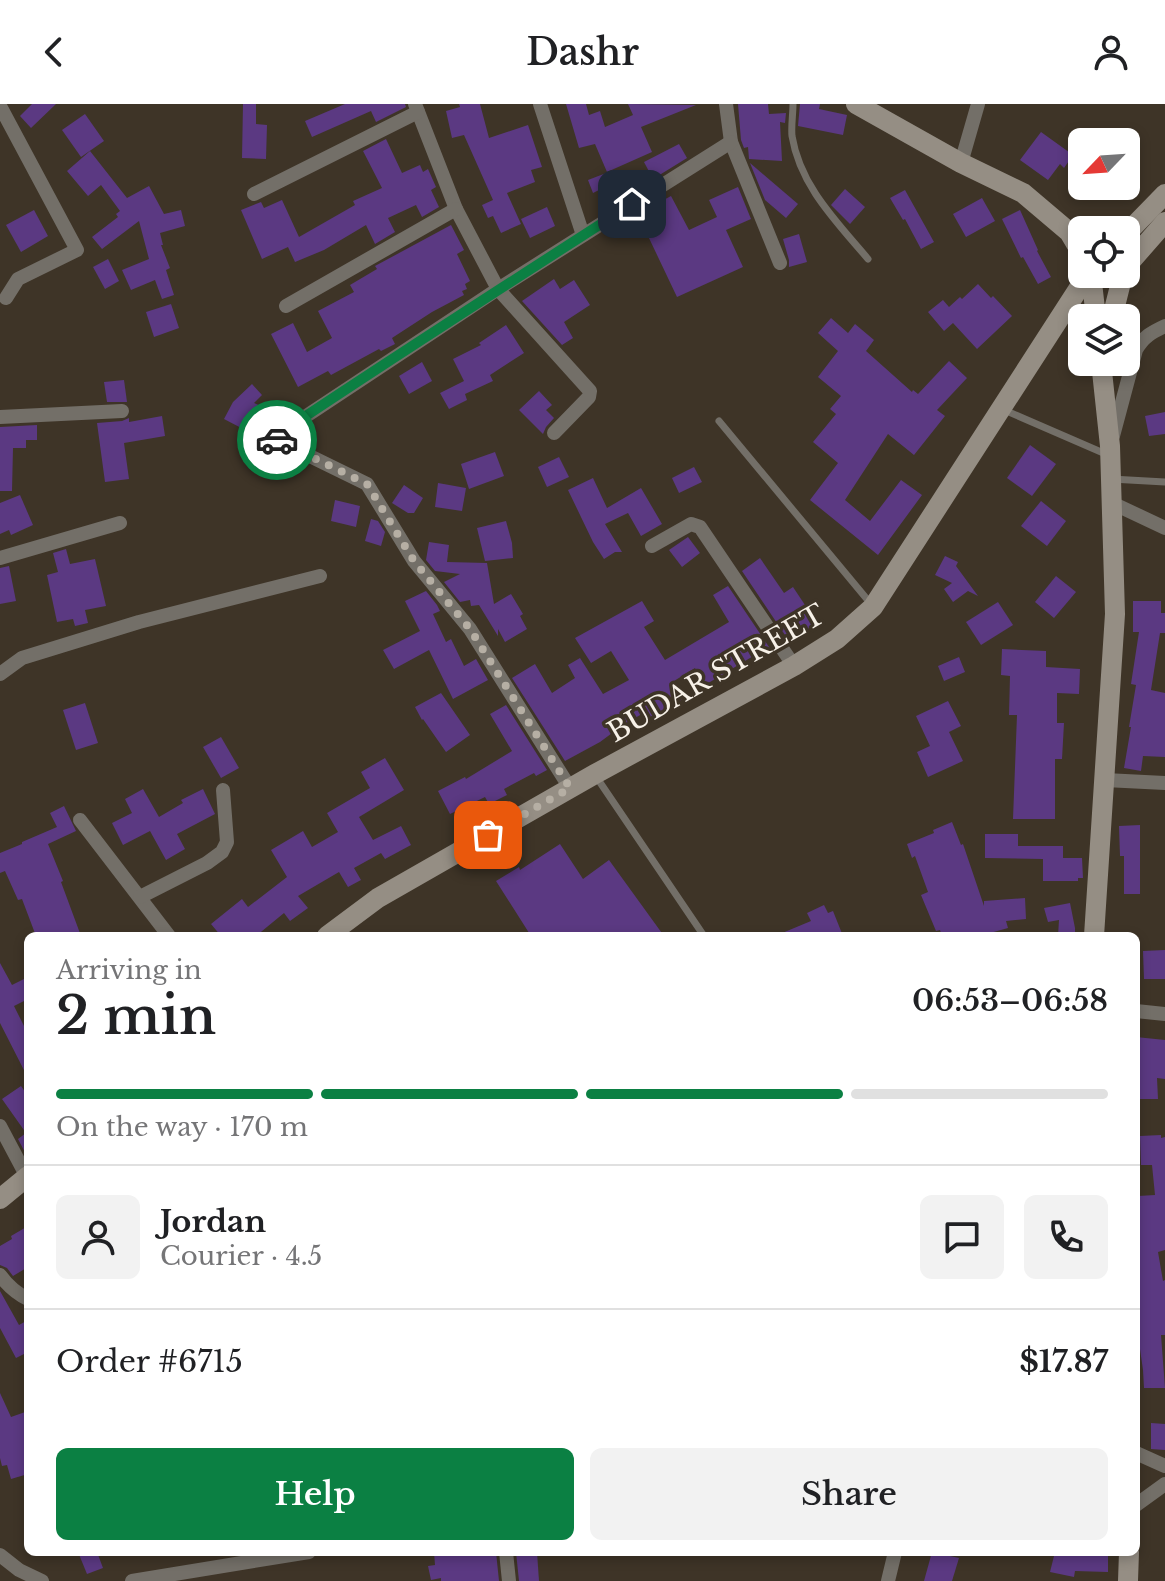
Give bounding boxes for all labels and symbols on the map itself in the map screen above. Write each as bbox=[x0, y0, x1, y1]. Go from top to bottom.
north arrow bbox=[1068, 128, 1140, 200]
pin bbox=[598, 170, 666, 238]
courier bbox=[237, 400, 317, 480]
street label: BUDAR STREET bbox=[601, 597, 832, 750]
pin bbox=[454, 801, 522, 869]

